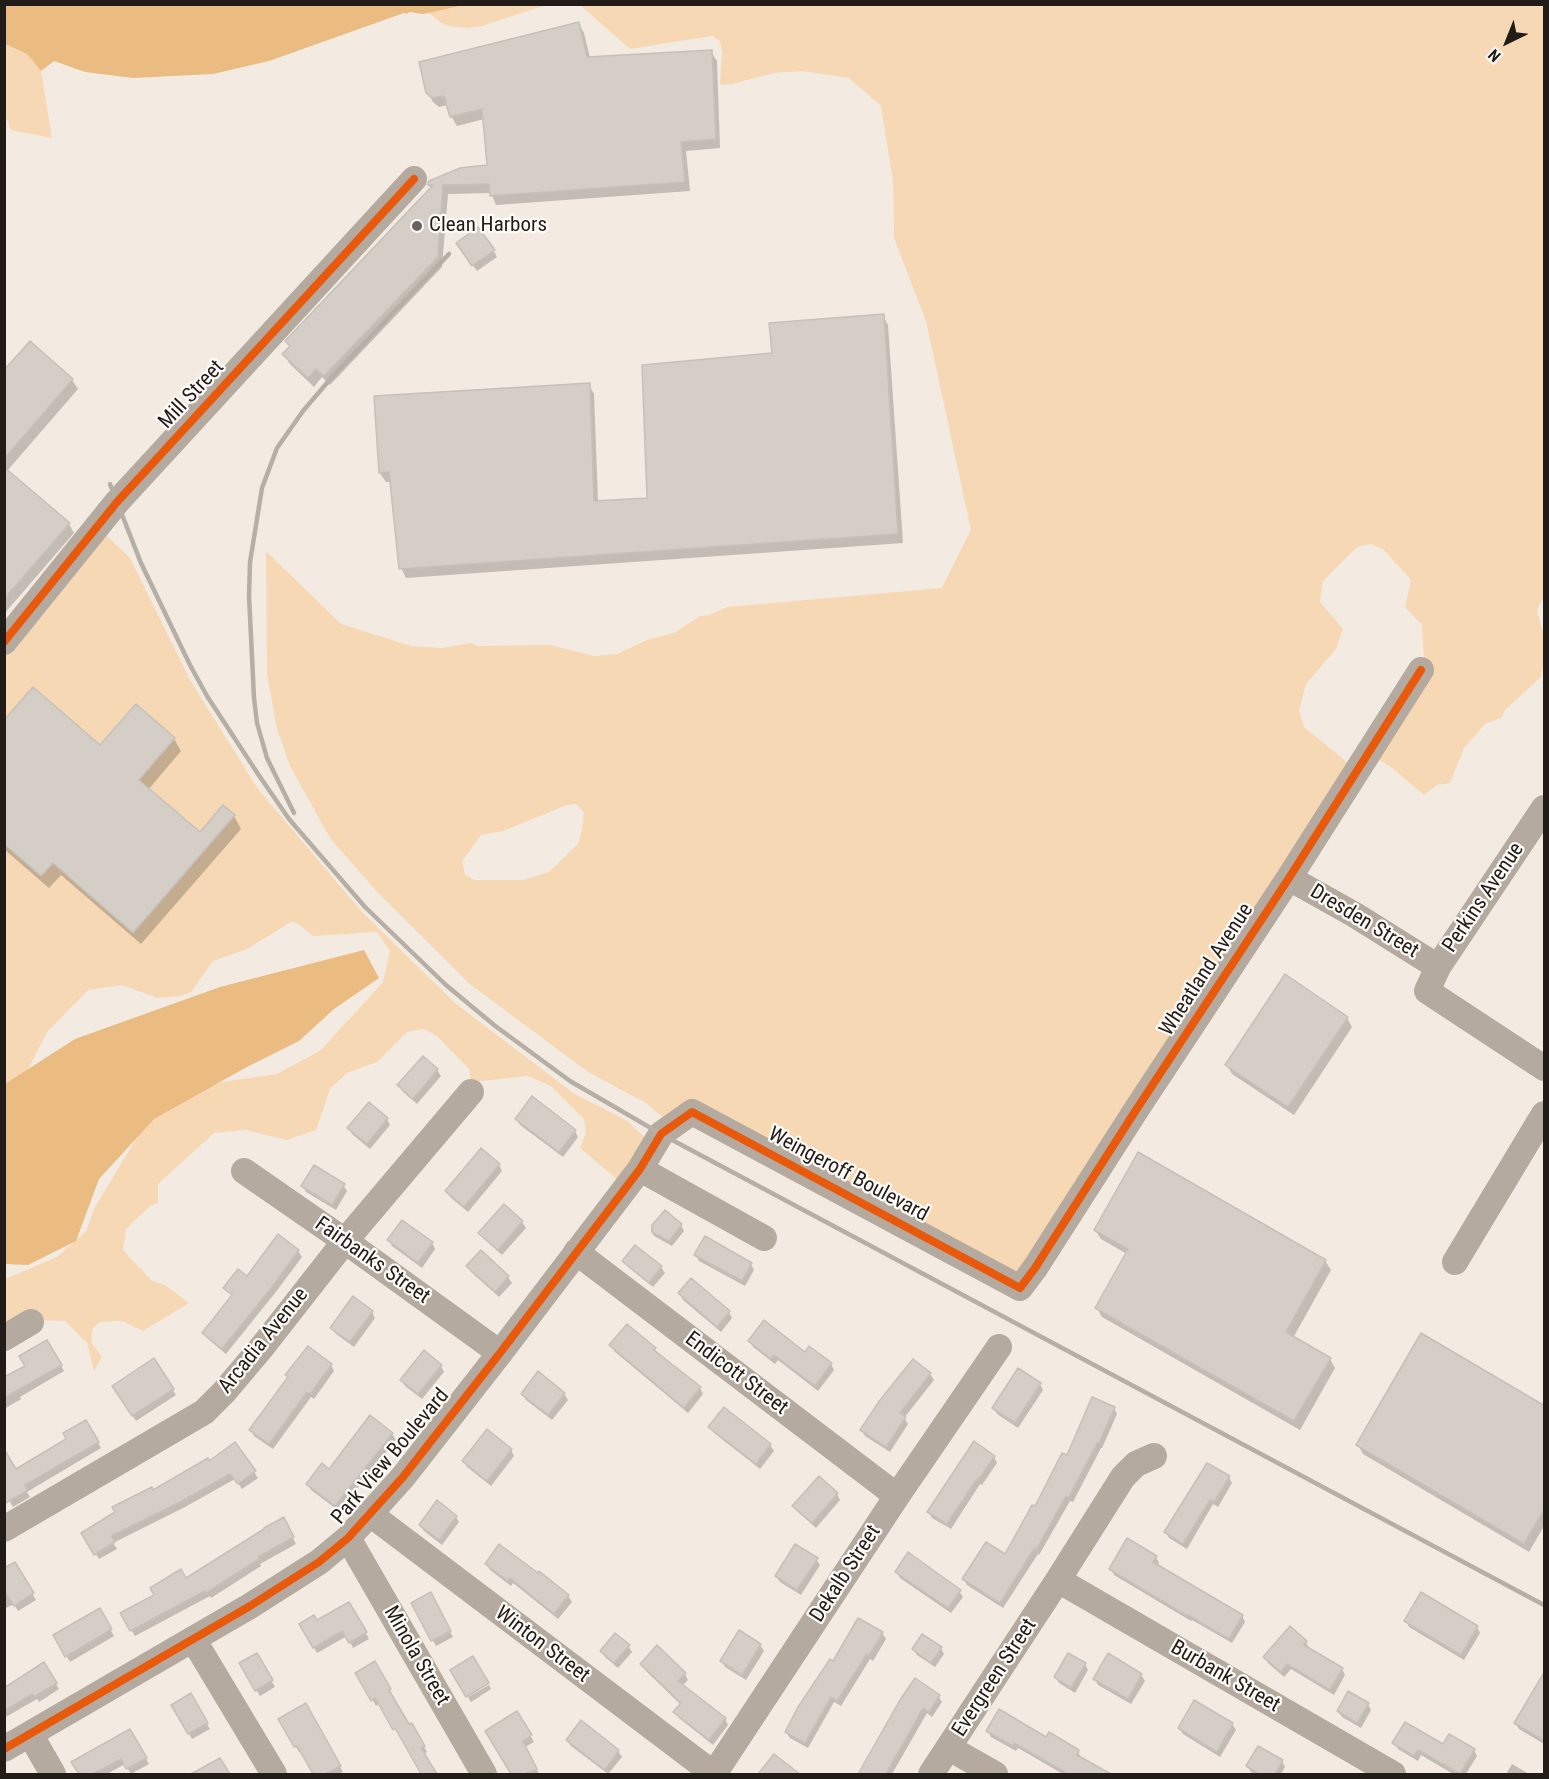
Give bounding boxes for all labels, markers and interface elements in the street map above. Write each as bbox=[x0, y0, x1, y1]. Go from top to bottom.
north arrow bbox=[1477, 12, 1537, 72]
text: N bbox=[1484, 45, 1504, 66]
place label: Clean Harbors bbox=[429, 213, 547, 239]
marker: Clean Harbors bbox=[410, 219, 424, 233]
street label: Mill Street bbox=[154, 356, 230, 434]
street label: Perkins Avenue bbox=[1438, 838, 1530, 958]
street label: Dresden Street bbox=[1305, 880, 1423, 964]
street label: Wheatland Avenue bbox=[1155, 899, 1259, 1041]
street label: Weingeroff Boulevard bbox=[764, 1122, 932, 1228]
street label: Fairbanks Street bbox=[310, 1212, 434, 1310]
street label: Arcadia Avenue bbox=[214, 1283, 314, 1399]
street label: Endicott Street bbox=[679, 1327, 793, 1421]
street label: Park View Boulevard bbox=[327, 1384, 455, 1530]
street label: Dekalb Street bbox=[805, 1521, 887, 1627]
street label: Winton Street bbox=[490, 1601, 594, 1689]
street label: Minola Street bbox=[378, 1602, 454, 1710]
street label: Evergreen Street bbox=[948, 1614, 1042, 1742]
street label: Burbank Street bbox=[1166, 1636, 1284, 1718]

